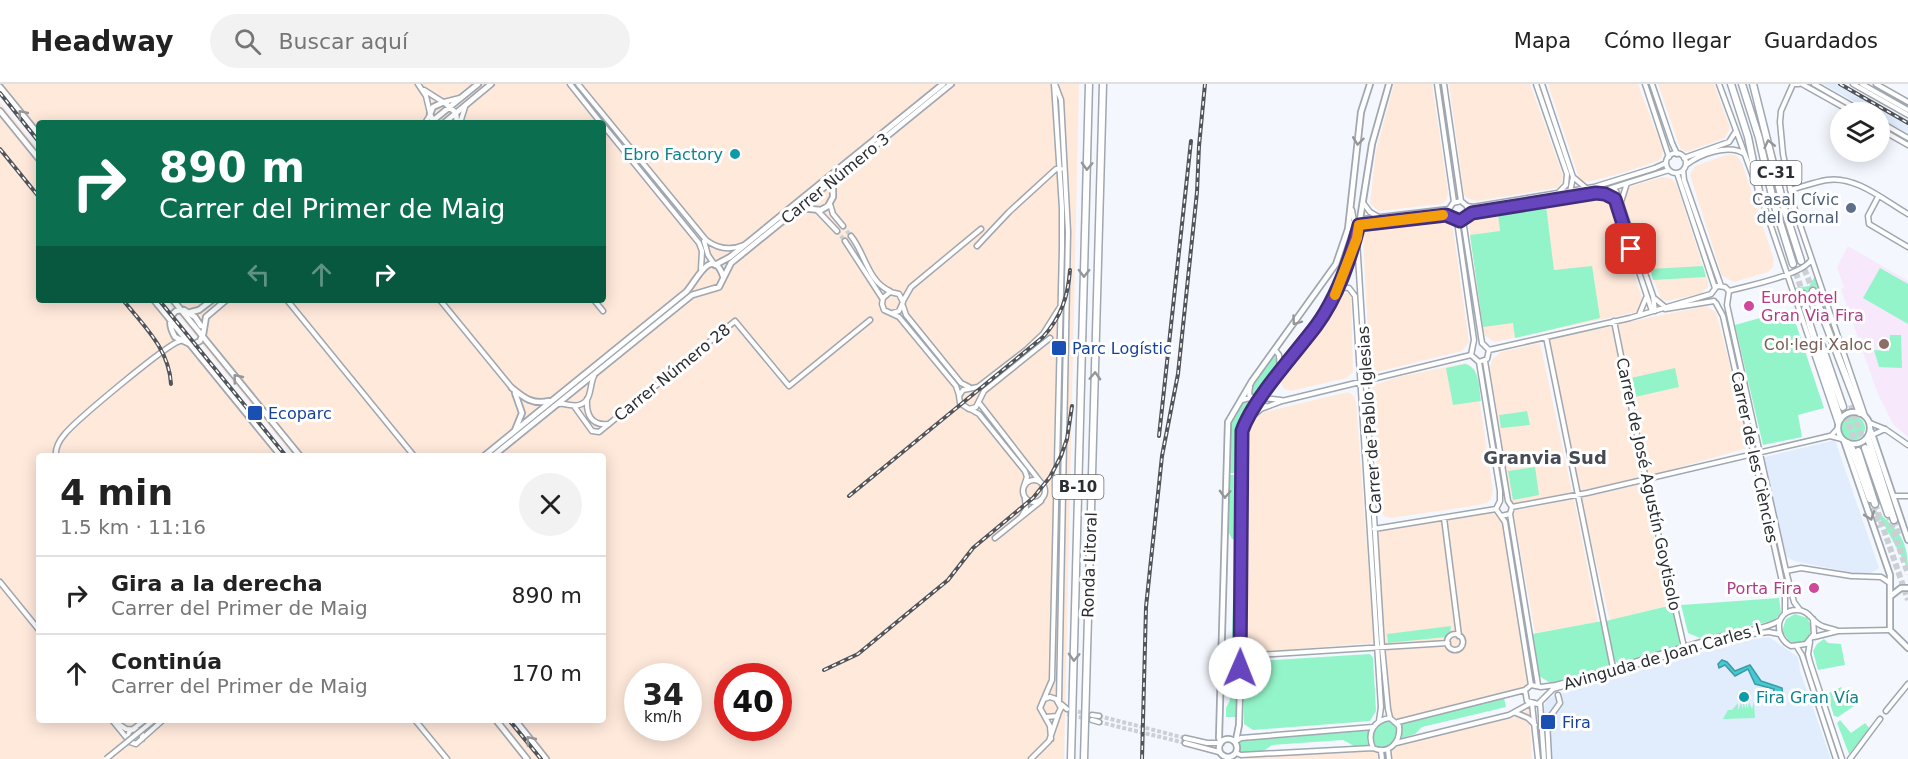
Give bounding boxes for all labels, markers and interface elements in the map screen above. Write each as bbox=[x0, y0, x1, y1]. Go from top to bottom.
search box bbox=[210, 14, 630, 68]
text: Headway bbox=[30, 25, 174, 58]
icon: search bbox=[231, 25, 264, 58]
text: Buscar aquí bbox=[279, 29, 408, 54]
text: Mapa bbox=[1514, 29, 1571, 53]
text: Cómo llegar bbox=[1604, 29, 1731, 53]
text: Guardados bbox=[1764, 29, 1878, 53]
map controls bbox=[1830, 102, 1890, 162]
button: layers bbox=[1830, 102, 1890, 162]
one-way arrow bbox=[18, 110, 29, 121]
street label: Carrer Número 3 bbox=[777, 129, 893, 228]
one-way arrow bbox=[1352, 136, 1364, 146]
one-way arrow bbox=[1763, 139, 1776, 149]
text: 890 m bbox=[159, 143, 305, 192]
icon: right bbox=[60, 144, 138, 222]
place label: Ebro Factory bbox=[623, 145, 723, 164]
marker: Ebro Factory bbox=[728, 147, 742, 161]
road number: C-31 bbox=[1750, 161, 1802, 185]
one-way arrow bbox=[1081, 162, 1093, 171]
place label: Casal Cívic del Gornal bbox=[1752, 190, 1839, 227]
text: Carrer del Primer de Maig bbox=[159, 193, 505, 224]
marker: Casal Cívic del Gornal bbox=[1844, 201, 1858, 215]
pin bbox=[1605, 223, 1656, 274]
icon: arrive bbox=[1614, 232, 1647, 265]
icon: left bbox=[242, 258, 275, 291]
icon: ahead bbox=[305, 258, 338, 291]
icon: right bbox=[368, 258, 401, 291]
one-way arrow bbox=[1078, 268, 1090, 277]
place label: Eurohotel Gran Via Fira bbox=[1761, 288, 1864, 325]
marker: Eurohotel Gran Via Fira bbox=[1742, 299, 1756, 313]
one-way arrow bbox=[1292, 314, 1303, 325]
street label: Carrer Número 28 bbox=[610, 320, 734, 425]
street label: Carrer de Pablo Iglesias bbox=[1353, 325, 1386, 515]
place label: Col·legi Xaloc bbox=[1764, 335, 1872, 354]
marker: Col·legi Xaloc bbox=[1877, 337, 1891, 351]
marker: Parc Logístic bbox=[1050, 339, 1068, 357]
place label: Parc Logístic bbox=[1072, 339, 1172, 358]
street label: Carrer de José Agustín Goytisolo bbox=[1612, 356, 1685, 612]
street label: Carrer de les Ciències bbox=[1727, 370, 1782, 545]
one-way arrow bbox=[1088, 371, 1101, 380]
one-way arrow bbox=[233, 374, 244, 385]
marker: Ecoparc bbox=[246, 404, 264, 422]
place label: Ecoparc bbox=[268, 404, 332, 423]
district label: Granvia Sud bbox=[1483, 447, 1607, 468]
text: 4 min bbox=[60, 472, 173, 513]
button: close bbox=[519, 473, 582, 536]
road number: B-10 bbox=[1052, 475, 1104, 499]
one-way arrow bbox=[1219, 490, 1232, 499]
one-way arrow bbox=[1862, 510, 1875, 521]
street label: Ronda Litoral bbox=[1078, 512, 1101, 618]
text: 1.5 km · 11:16 bbox=[60, 515, 206, 539]
text: Gira a la derecha bbox=[111, 571, 323, 596]
icon: right bbox=[60, 579, 93, 612]
place label: Porta Fira bbox=[1727, 579, 1802, 598]
marker: Porta Fira bbox=[1807, 581, 1821, 595]
text: 890 m bbox=[512, 583, 582, 608]
text: Carrer del Primer de Maig bbox=[111, 596, 368, 620]
street label: Avinguda de Joan Carles I bbox=[1561, 619, 1763, 694]
position arrow bbox=[1208, 636, 1272, 700]
text: Continúa bbox=[111, 649, 222, 674]
one-way arrow bbox=[1068, 652, 1080, 661]
icon: ahead bbox=[60, 657, 93, 690]
text: 170 m bbox=[512, 661, 582, 686]
speed limit sign: 40 bbox=[714, 663, 792, 741]
text: Carrer del Primer de Maig bbox=[111, 674, 368, 698]
text: 34 bbox=[642, 677, 684, 712]
place label: Fira Gran Vía bbox=[1756, 688, 1859, 707]
marker: Fira Gran Vía bbox=[1737, 690, 1751, 704]
text: km/h bbox=[644, 708, 682, 726]
marker: Fira bbox=[1539, 713, 1557, 731]
place label: Fira bbox=[1562, 713, 1591, 732]
one-way arrow bbox=[527, 735, 538, 746]

